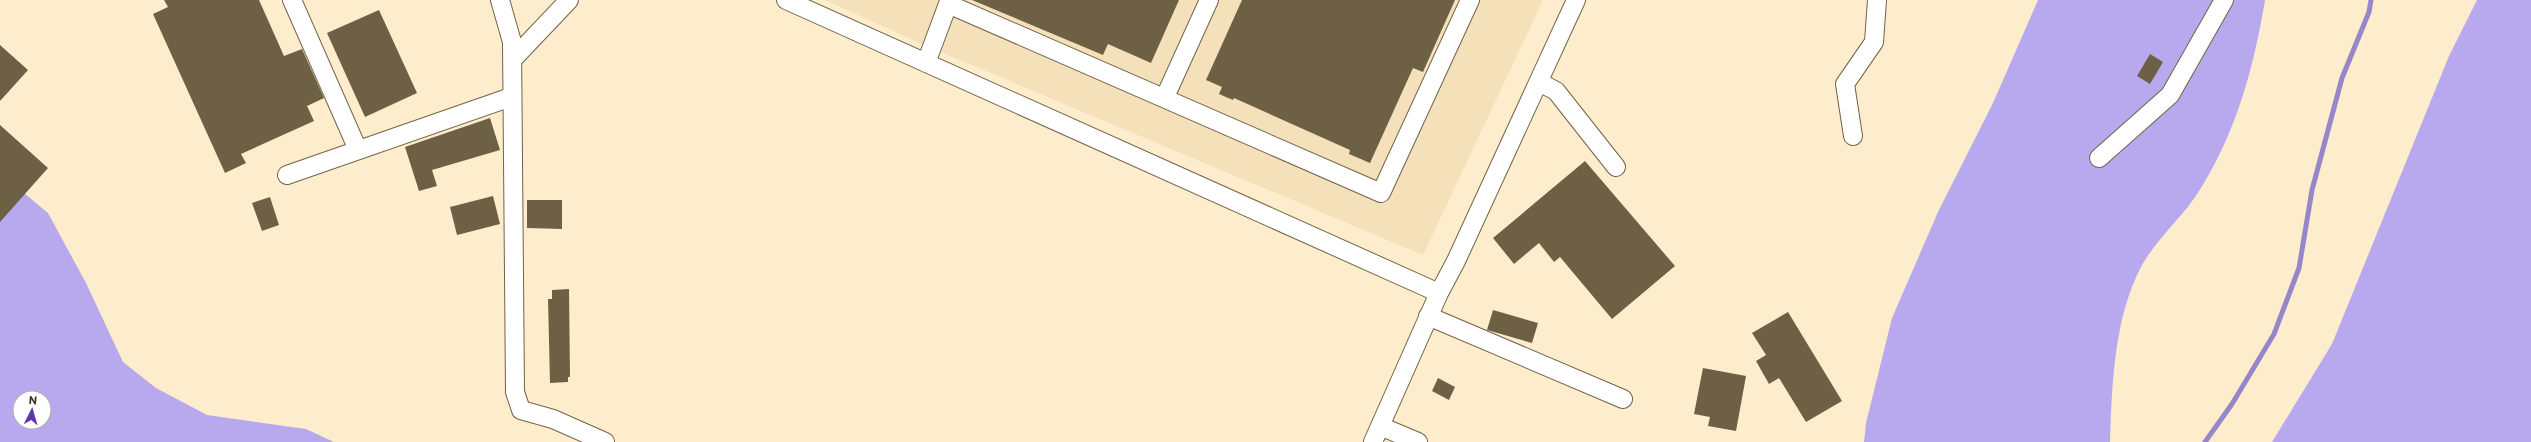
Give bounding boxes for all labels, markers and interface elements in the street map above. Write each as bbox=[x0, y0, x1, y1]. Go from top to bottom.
north arrow bbox=[12, 390, 52, 430]
text: N bbox=[28, 393, 38, 406]

